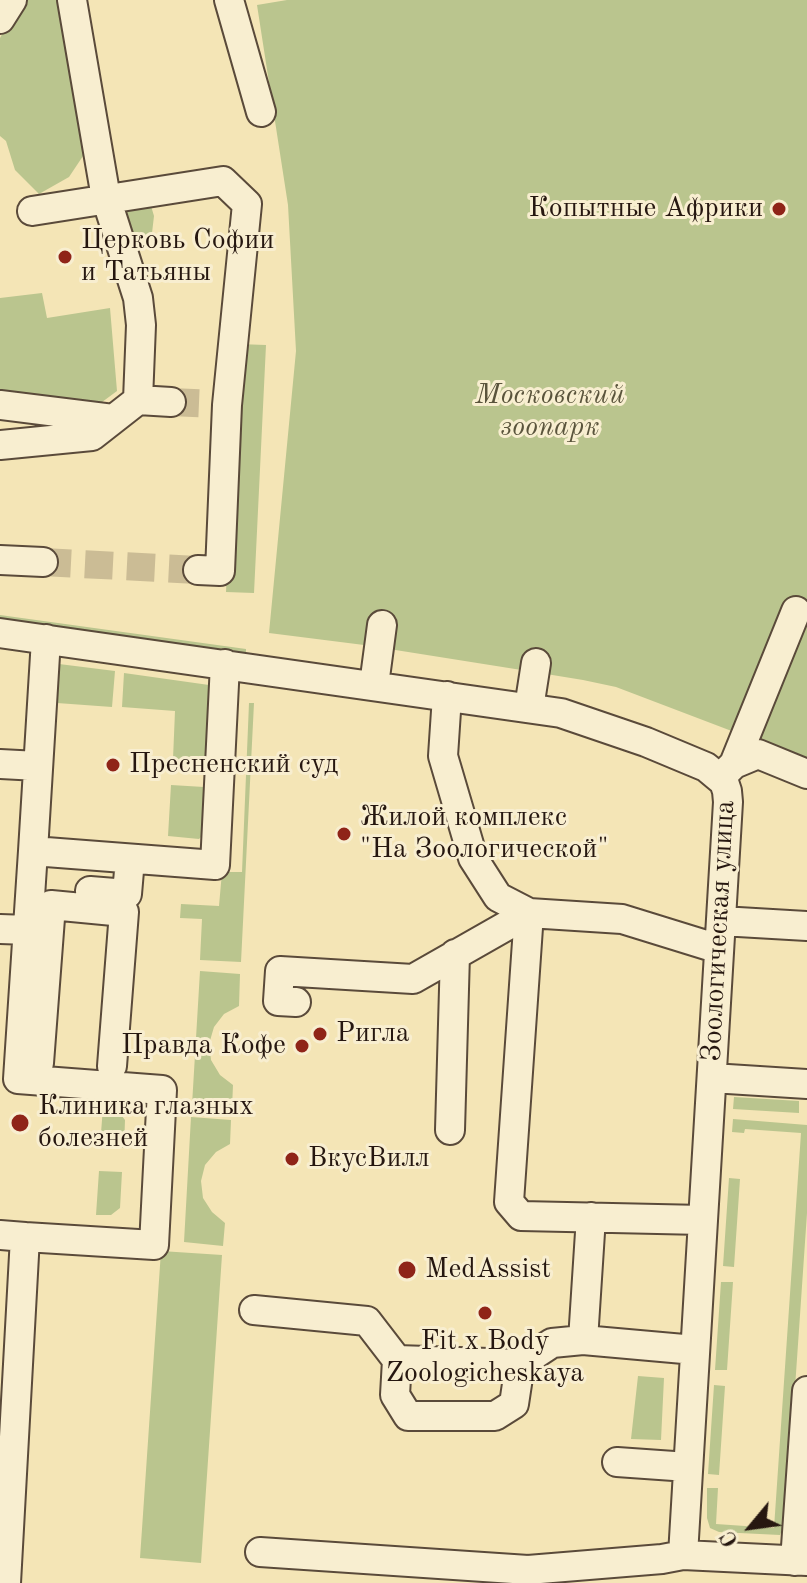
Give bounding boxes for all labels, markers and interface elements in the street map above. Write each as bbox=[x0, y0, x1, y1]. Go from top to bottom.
place label: Копытные Африки bbox=[528, 192, 763, 226]
marker: Копытные Африки bbox=[770, 200, 788, 218]
place label: Церковь Софии и Татьяны bbox=[81, 224, 274, 290]
marker: Церковь Софии и Татьяны bbox=[56, 248, 74, 266]
park label: Московский зоопарк bbox=[475, 379, 625, 445]
place label: Пресненский суд bbox=[129, 748, 338, 782]
marker: Пресненский суд bbox=[104, 756, 122, 774]
street label: Зоологическая улица bbox=[695, 800, 743, 1062]
place label: Жилой комплекс "На Зоологической" bbox=[360, 801, 608, 867]
marker: Жилой комплекс "На Зоологической" bbox=[335, 825, 353, 843]
place label: Ригла bbox=[336, 1017, 410, 1051]
marker: Ригла bbox=[311, 1025, 329, 1043]
place label: Правда Кофе bbox=[121, 1029, 286, 1063]
marker: Правда Кофе bbox=[293, 1037, 311, 1055]
place label: Клиника глазных болезней bbox=[38, 1090, 254, 1156]
marker: Клиника глазных болезней bbox=[9, 1112, 31, 1134]
place label: ВкусВилл bbox=[308, 1142, 430, 1176]
marker: ВкусВилл bbox=[283, 1150, 301, 1168]
place label: MedAssist bbox=[425, 1253, 551, 1287]
marker: MedAssist bbox=[396, 1259, 418, 1281]
marker: Fit x Body Zoologicheskaya bbox=[476, 1304, 494, 1322]
place label: Fit x Body Zoologicheskaya bbox=[386, 1325, 584, 1391]
north arrow bbox=[711, 1487, 791, 1567]
text: С bbox=[717, 1527, 743, 1550]

